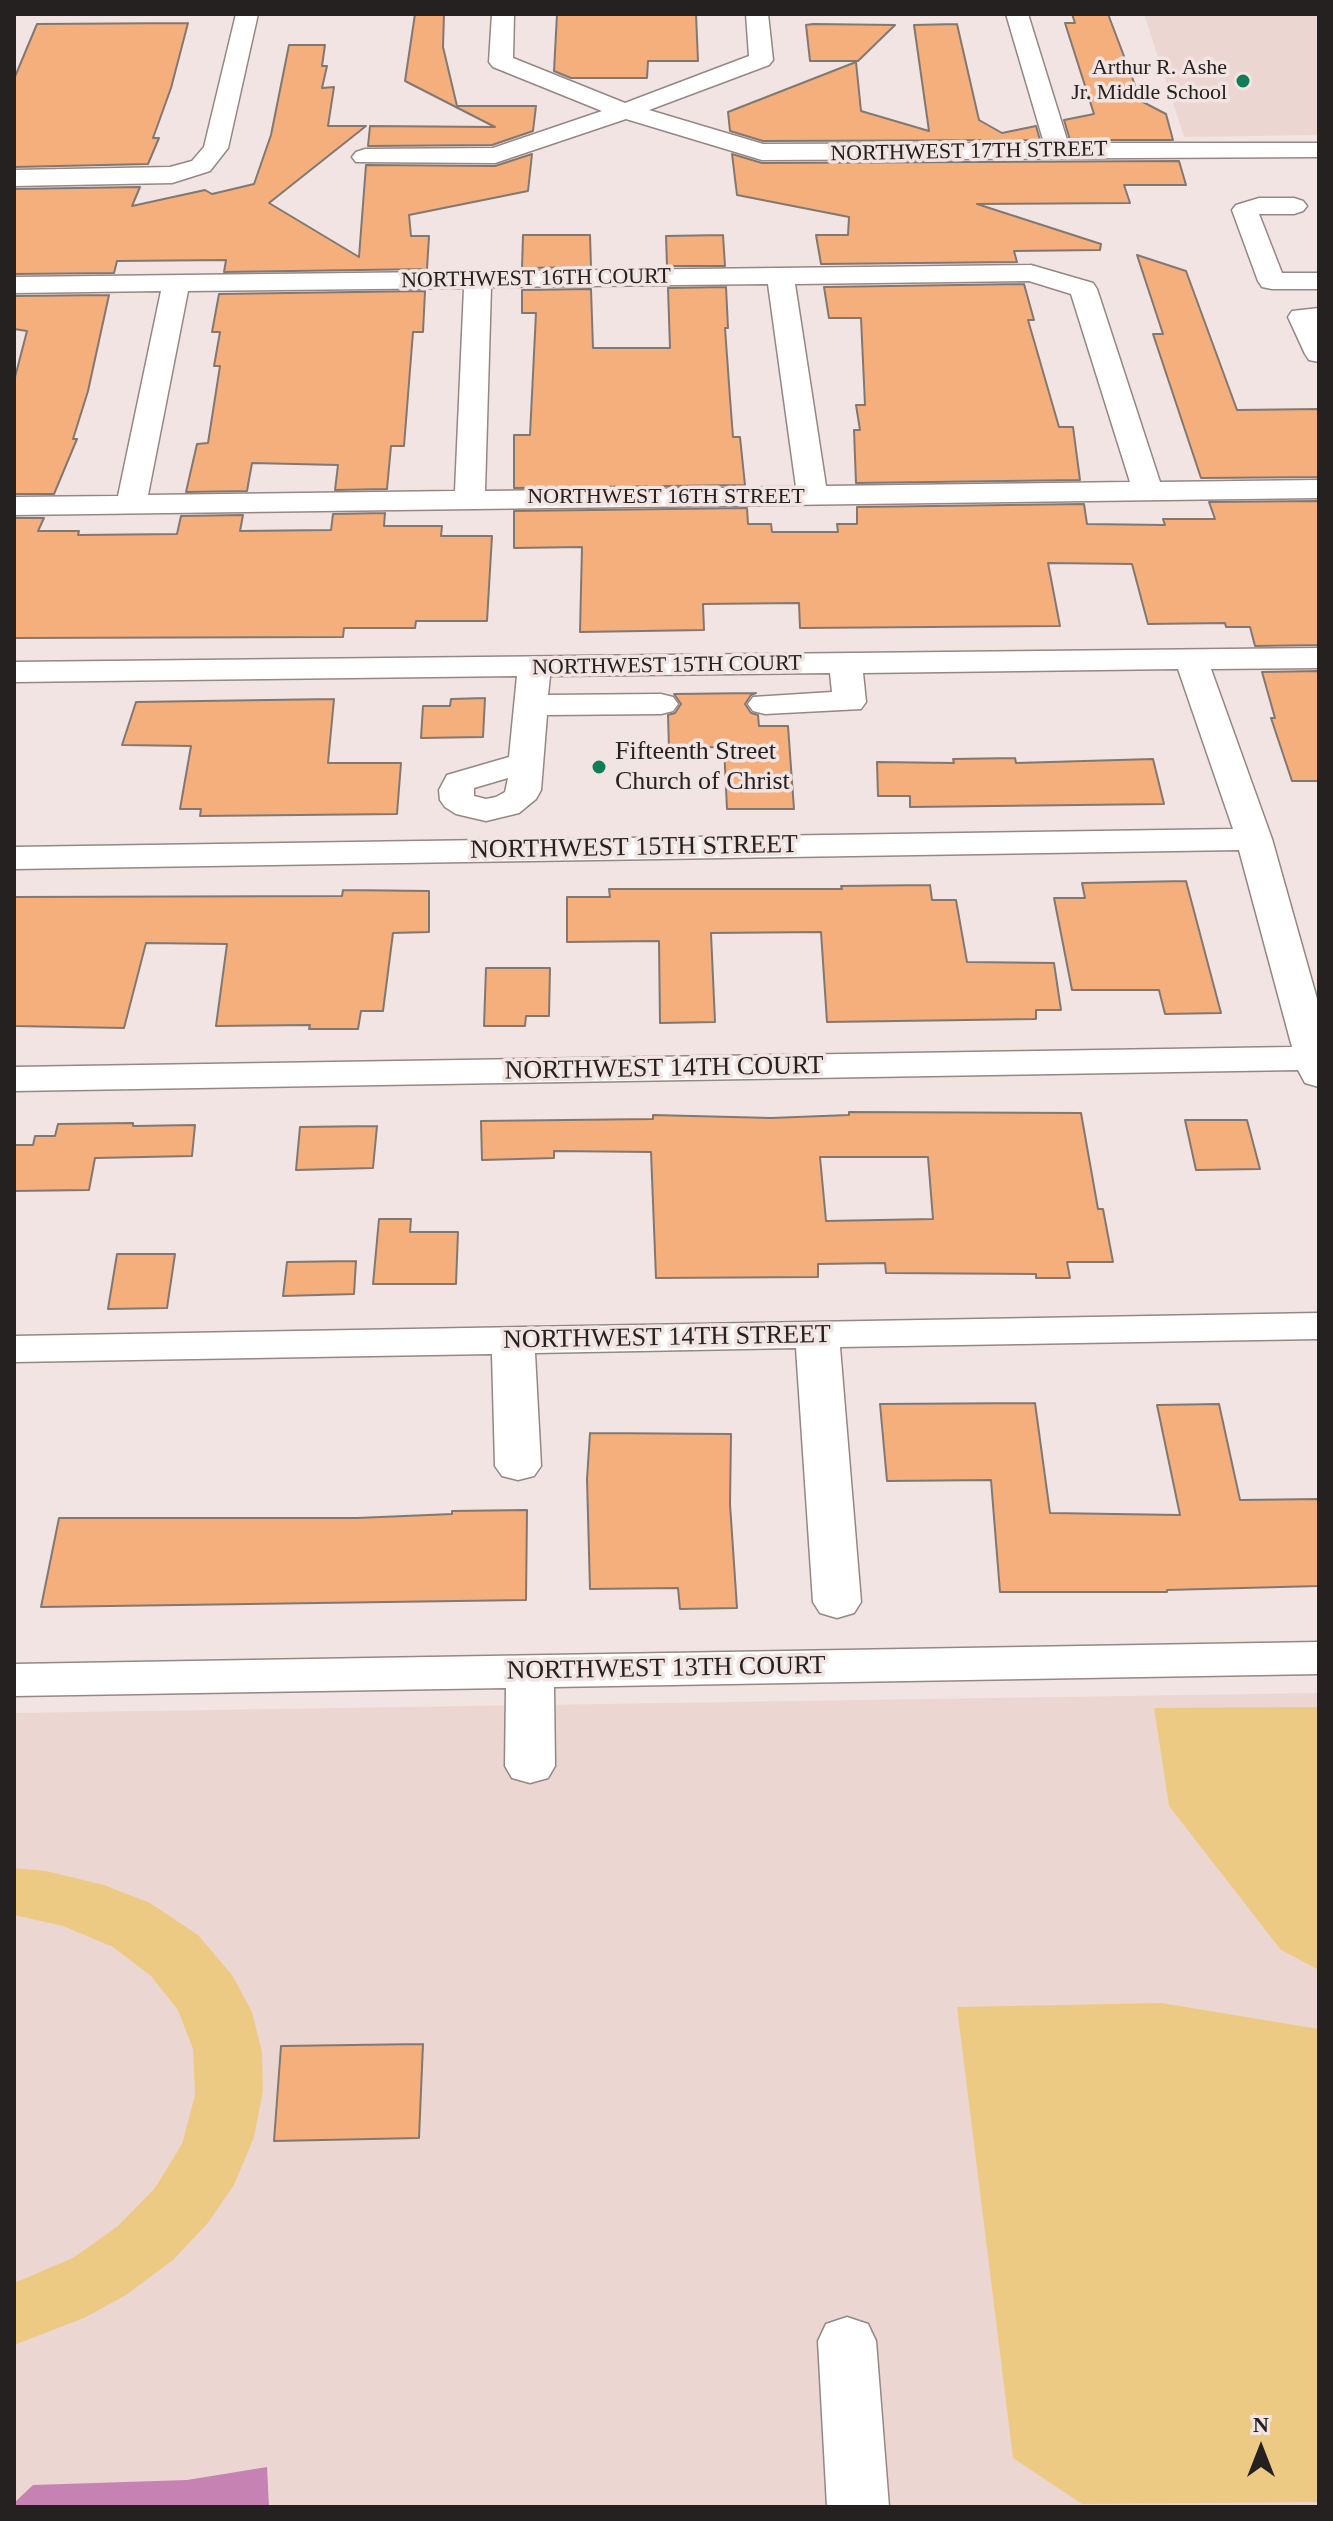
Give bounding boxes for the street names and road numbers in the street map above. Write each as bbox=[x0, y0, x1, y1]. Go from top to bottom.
street label: NORTHWEST 17TH STREET bbox=[830, 136, 1108, 168]
street label: NORTHWEST 16TH COURT bbox=[401, 263, 671, 295]
street label: NORTHWEST 16TH STREET bbox=[527, 484, 805, 510]
street label: NORTHWEST 15TH COURT bbox=[532, 650, 802, 682]
street label: NORTHWEST 15TH STREET bbox=[470, 830, 798, 866]
street label: NORTHWEST 14TH COURT bbox=[504, 1051, 824, 1087]
street label: NORTHWEST 14TH STREET bbox=[503, 1320, 831, 1356]
street label: NORTHWEST 13TH COURT bbox=[506, 1651, 826, 1687]

